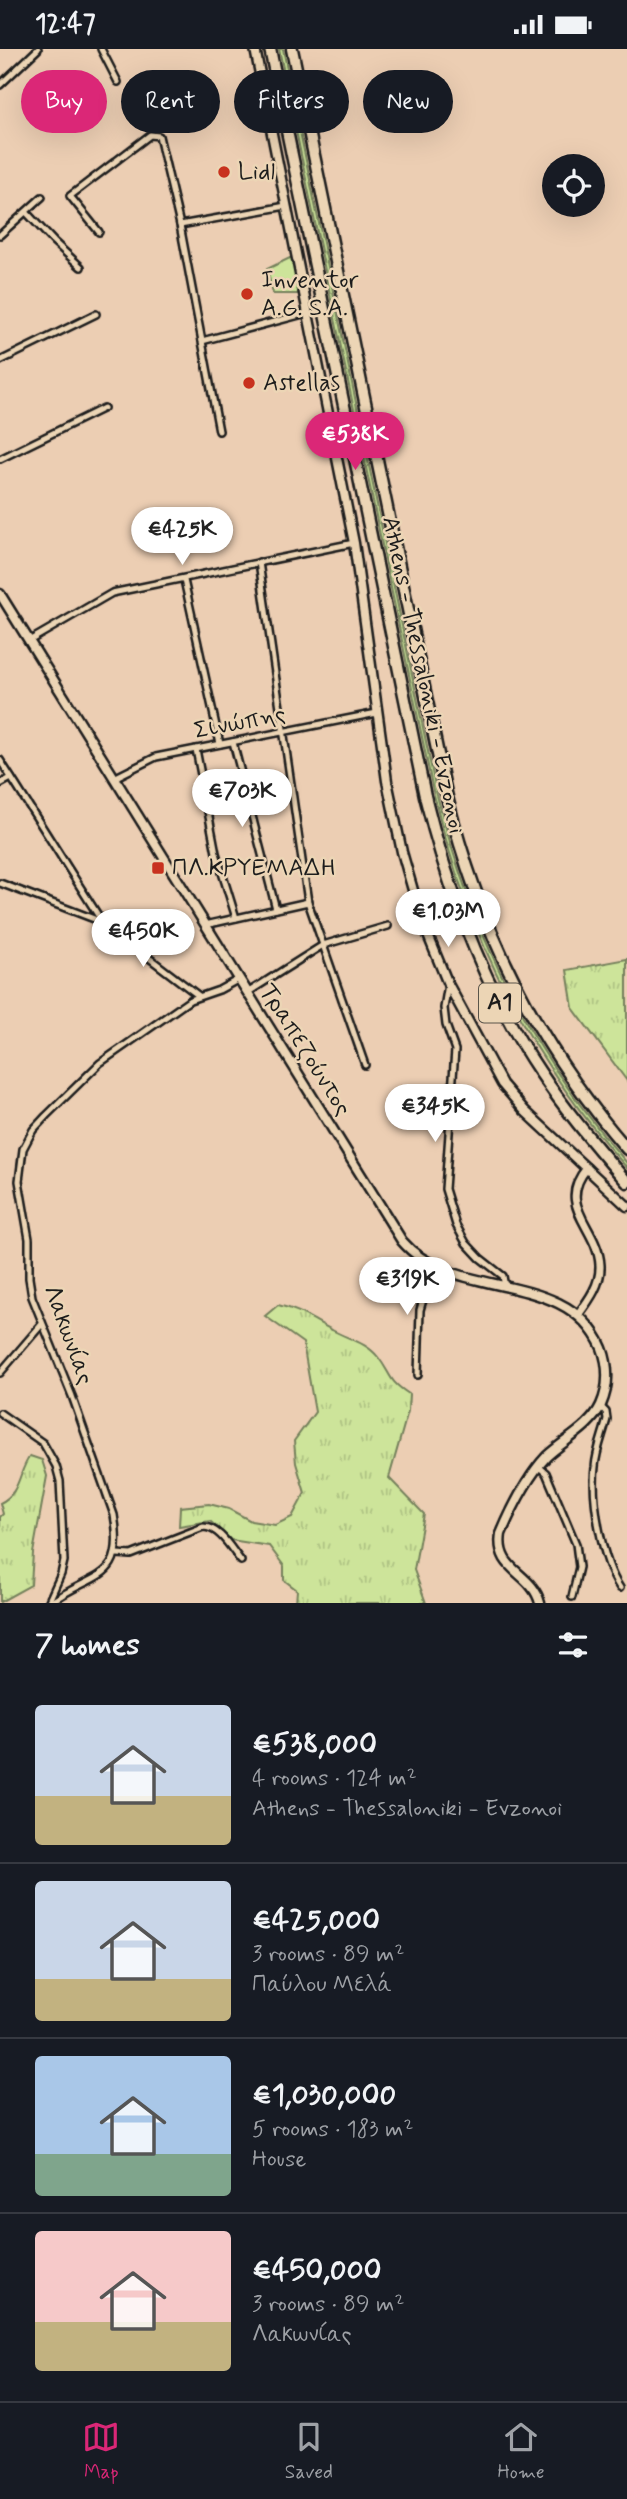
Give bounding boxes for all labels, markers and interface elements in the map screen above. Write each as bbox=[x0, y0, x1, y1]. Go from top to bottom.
text: 12:47 bbox=[35, 8, 96, 42]
chip: Buy bbox=[21, 70, 107, 133]
chip: Rent bbox=[121, 70, 220, 133]
chip: Filters bbox=[234, 70, 349, 133]
chip: New bbox=[363, 70, 453, 133]
map controls bbox=[542, 154, 605, 217]
button: locate bbox=[542, 154, 605, 217]
place label: Lidl bbox=[238, 157, 275, 188]
marker: Lidl bbox=[216, 164, 232, 180]
place label: Inventor A.G. S.A. bbox=[261, 265, 359, 324]
marker: Inventor A.G. S.A. bbox=[239, 286, 255, 302]
place label: Astellas bbox=[263, 368, 340, 399]
marker: Astellas bbox=[241, 375, 257, 391]
pin: €538K bbox=[306, 413, 404, 472]
text: €538K bbox=[321, 420, 389, 450]
pin: €425K bbox=[133, 507, 231, 567]
street label: Athens - Thessaloniki - Evzonoi bbox=[374, 513, 472, 837]
text: €425K bbox=[147, 515, 217, 545]
street label: Σινώπης bbox=[192, 699, 288, 747]
pin: €703K bbox=[193, 769, 291, 829]
text: €703K bbox=[208, 777, 276, 807]
place label: ΠΛ.ΚΡΥΕΜΑΔΗ bbox=[172, 853, 336, 884]
marker: ΠΛ.ΚΡΥΕΜΑΔΗ bbox=[150, 860, 166, 876]
pin: €1.03M bbox=[391, 890, 505, 949]
text: €1.03M bbox=[412, 897, 484, 927]
pin: €450K bbox=[94, 909, 192, 969]
text: €450K bbox=[108, 917, 178, 947]
street label: Τραπεζούντος bbox=[252, 978, 358, 1122]
road number: Α1 bbox=[479, 983, 521, 1022]
pin: €345K bbox=[386, 1085, 484, 1144]
text: €345K bbox=[401, 1092, 469, 1122]
pin: €319K bbox=[358, 1257, 456, 1317]
text: €319K bbox=[375, 1265, 439, 1295]
street label: Λακωνίας bbox=[36, 1281, 100, 1389]
text: 7 homes bbox=[35, 1626, 140, 1665]
icon: filters bbox=[554, 1626, 592, 1664]
text: €538,000 bbox=[252, 1725, 377, 1764]
icon: home bbox=[91, 1733, 175, 1817]
text: 4 rooms · 124 m² bbox=[252, 1764, 417, 1794]
text: Athens - Thessaloniki - Evzonoi bbox=[252, 1794, 562, 1824]
text: €425,000 bbox=[252, 1901, 380, 1940]
icon: home bbox=[91, 1909, 175, 1993]
text: 3 rooms · 89 m² bbox=[252, 1940, 404, 1970]
text: Παύλου Μελά bbox=[252, 1970, 392, 2000]
text: €1,030,000 bbox=[252, 2076, 396, 2115]
icon: home bbox=[91, 2084, 175, 2168]
text: 5 rooms · 183 m² bbox=[252, 2115, 413, 2145]
text: House bbox=[252, 2145, 306, 2175]
text: €450,000 bbox=[252, 2251, 382, 2290]
icon: home bbox=[91, 2259, 175, 2343]
text: 3 rooms · 89 m² bbox=[252, 2290, 404, 2320]
text: Λακωνίας bbox=[252, 2320, 352, 2350]
tab: Map bbox=[82, 2418, 120, 2485]
tab: Saved bbox=[285, 2418, 333, 2485]
tab: Home bbox=[497, 2418, 545, 2485]

